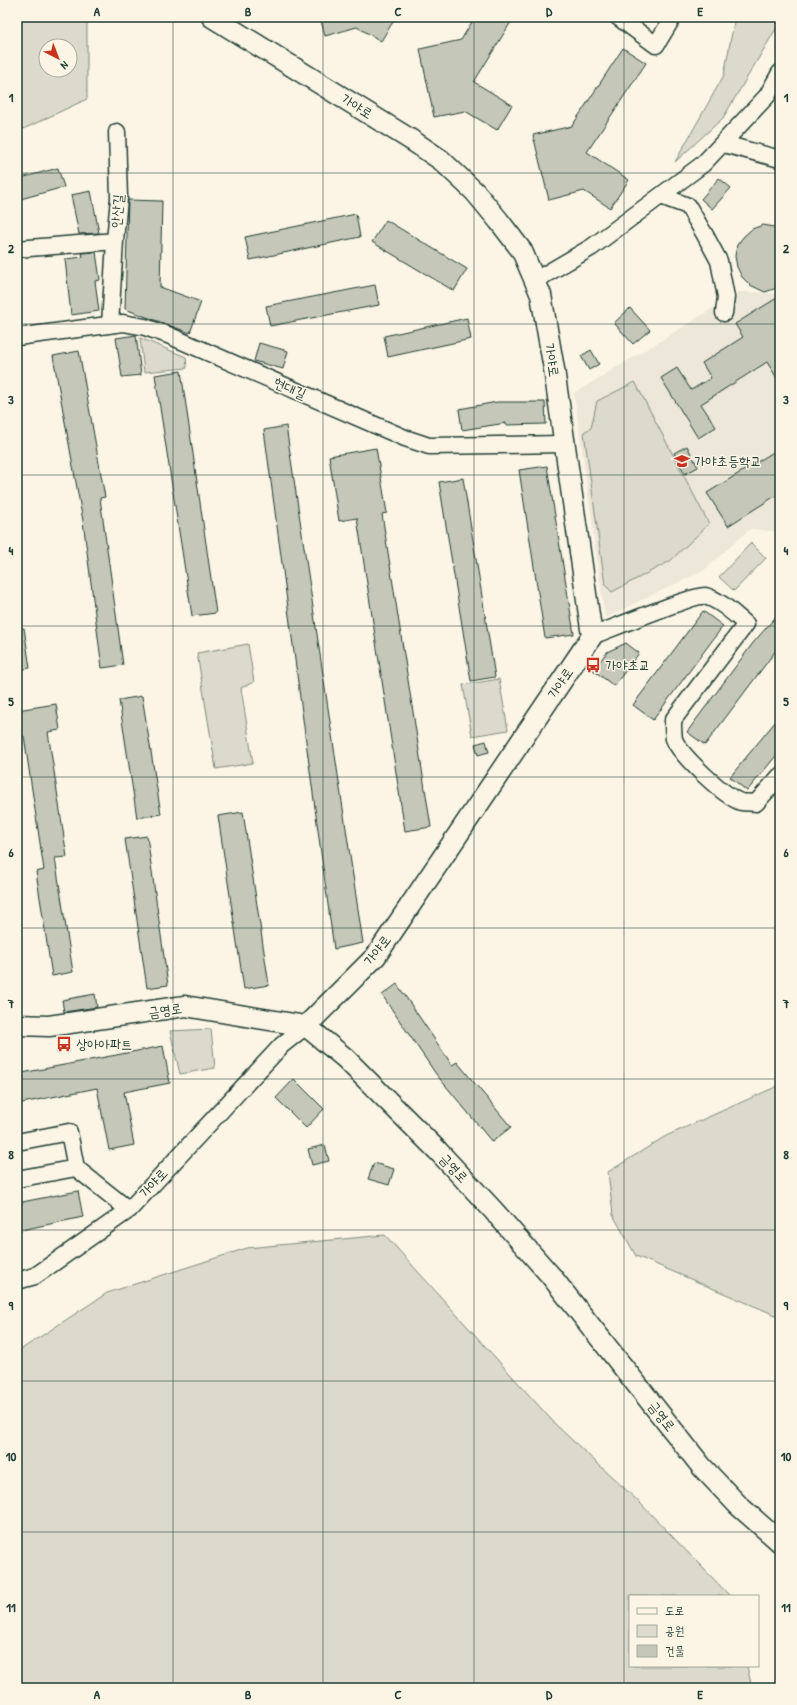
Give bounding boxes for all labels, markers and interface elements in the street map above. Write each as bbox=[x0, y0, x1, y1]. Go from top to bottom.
text: A bbox=[94, 2, 101, 20]
text: B bbox=[245, 2, 252, 20]
text: C bbox=[394, 2, 402, 20]
text: D bbox=[546, 2, 553, 20]
text: E bbox=[697, 2, 703, 20]
north arrow bbox=[38, 38, 78, 78]
text: N bbox=[58, 58, 72, 73]
text: 1 bbox=[9, 88, 14, 106]
text: 1 bbox=[784, 88, 789, 106]
street label: 가야로 bbox=[338, 89, 377, 123]
street label: 안산길 bbox=[106, 193, 127, 228]
text: 2 bbox=[8, 239, 15, 257]
text: 2 bbox=[783, 239, 790, 257]
street label: 가야로 bbox=[540, 342, 565, 378]
street label: 현대길 bbox=[271, 372, 310, 403]
text: 3 bbox=[8, 390, 14, 408]
text: 3 bbox=[783, 390, 789, 408]
place label: 가야초등학교 bbox=[694, 451, 762, 470]
school or university icon: 가야초등학교 bbox=[673, 452, 691, 470]
text: 4 bbox=[9, 541, 14, 559]
text: 4 bbox=[784, 541, 789, 559]
place label: 가야초교 bbox=[605, 655, 650, 674]
bus stop icon: 가야초교 bbox=[584, 656, 602, 674]
street label: 가야로 bbox=[542, 663, 577, 702]
text: 5 bbox=[8, 692, 14, 710]
text: 5 bbox=[783, 692, 789, 710]
text: 6 bbox=[8, 843, 14, 861]
text: 6 bbox=[783, 843, 789, 861]
street label: 가야로 bbox=[359, 931, 394, 969]
text: 7 bbox=[7, 994, 15, 1012]
text: 7 bbox=[782, 994, 790, 1012]
street label: 금영로 bbox=[147, 998, 183, 1021]
place label: 상아아파트 bbox=[76, 1034, 132, 1053]
bus stop icon: 상아아파트 bbox=[55, 1035, 73, 1053]
text: 8 bbox=[8, 1145, 14, 1163]
text: 8 bbox=[783, 1145, 789, 1163]
street label: 금영로 bbox=[436, 1149, 473, 1186]
street label: 가야로 bbox=[134, 1164, 171, 1201]
text: 9 bbox=[9, 1296, 14, 1314]
text: 9 bbox=[784, 1296, 789, 1314]
street label: 금영로 bbox=[645, 1397, 680, 1435]
text: 10 bbox=[6, 1447, 16, 1465]
text: 10 bbox=[781, 1447, 791, 1465]
legend bbox=[629, 1595, 759, 1667]
text: 11 bbox=[6, 1598, 16, 1616]
text: 11 bbox=[781, 1598, 791, 1616]
text: 도로 bbox=[665, 1602, 684, 1619]
text: 공원 bbox=[665, 1622, 684, 1639]
text: 건물 bbox=[665, 1642, 685, 1659]
text: A bbox=[94, 1685, 101, 1703]
text: B bbox=[245, 1685, 252, 1703]
text: C bbox=[394, 1685, 402, 1703]
text: D bbox=[546, 1685, 553, 1703]
text: E bbox=[697, 1685, 703, 1703]

